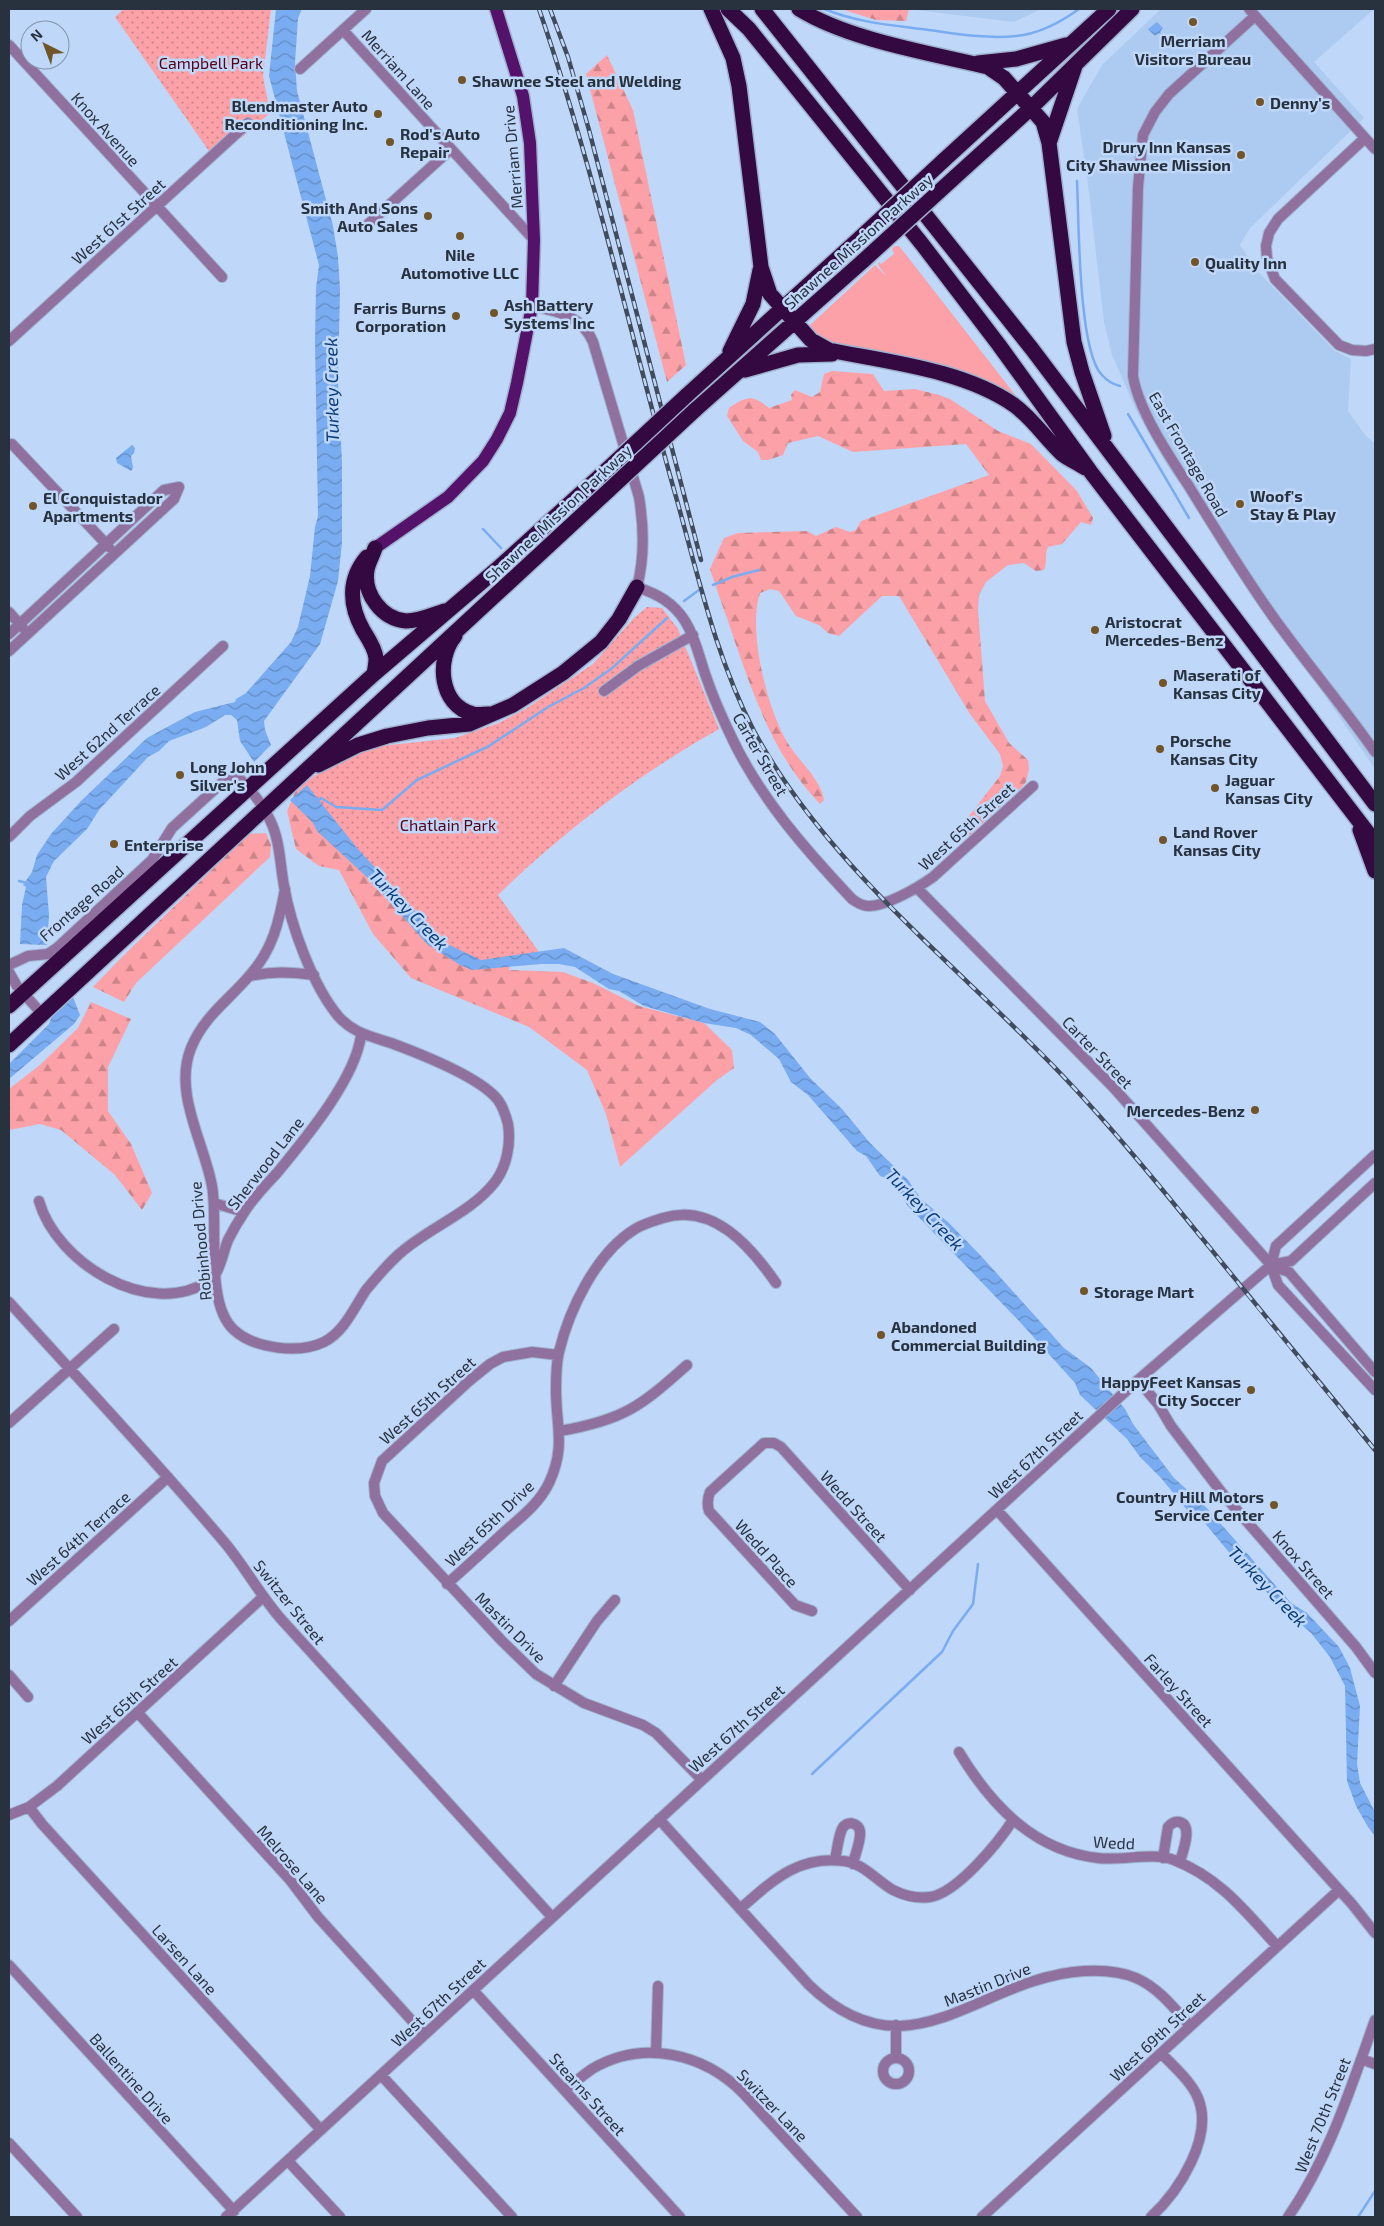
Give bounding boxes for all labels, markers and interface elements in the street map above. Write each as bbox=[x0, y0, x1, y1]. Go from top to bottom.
marker: Merriam Visitors Bureau bbox=[1187, 16, 1199, 28]
north arrow bbox=[20, 20, 70, 70]
text: N bbox=[27, 25, 45, 45]
street label: Merriam Lane bbox=[358, 25, 440, 113]
place label: Merriam Visitors Bureau bbox=[1135, 31, 1251, 68]
park label: Campbell Park bbox=[159, 53, 263, 72]
place label: Shawnee Steel and Welding bbox=[472, 71, 682, 90]
marker: Shawnee Steel and Welding bbox=[456, 74, 468, 86]
street label: Knox Avenue bbox=[68, 88, 144, 170]
place label: Denny's bbox=[1270, 93, 1330, 113]
place label: Blendmaster Auto Reconditioning Inc. bbox=[224, 96, 368, 133]
marker: Denny's bbox=[1254, 96, 1266, 108]
street label: Merriam Drive bbox=[498, 104, 526, 210]
marker: Blendmaster Auto Reconditioning Inc. bbox=[372, 108, 384, 120]
place label: Rod's Auto Repair bbox=[400, 124, 480, 161]
marker: Rod's Auto Repair bbox=[384, 136, 396, 148]
place label: Drury Inn Kansas City Shawnee Mission bbox=[1066, 137, 1231, 175]
marker: Drury Inn Kansas City Shawnee Mission bbox=[1235, 149, 1247, 161]
street label: Shawnee Mission Parkway bbox=[780, 169, 937, 313]
street label: West 61st Street bbox=[67, 174, 169, 268]
place label: Smith And Sons Auto Sales bbox=[301, 198, 418, 235]
marker: Smith And Sons Auto Sales bbox=[422, 210, 434, 222]
marker: Nile Automotive LLC bbox=[454, 230, 466, 242]
place label: Nile Automotive LLC bbox=[401, 245, 519, 282]
place label: Quality Inn bbox=[1205, 253, 1287, 273]
marker: Quality Inn bbox=[1189, 256, 1201, 268]
place label: Ash Battery Systems Inc bbox=[504, 295, 595, 333]
place label: Farris Burns Corporation bbox=[354, 298, 446, 335]
marker: Ash Battery Systems Inc bbox=[488, 307, 500, 319]
marker: Farris Burns Corporation bbox=[450, 310, 462, 322]
water label: Turkey Creek bbox=[319, 337, 343, 443]
street label: East Frontage Road bbox=[1145, 388, 1233, 520]
street label: Shawnee Mission Parkway bbox=[481, 440, 636, 586]
place label: Woof's Stay & Play bbox=[1250, 486, 1336, 524]
place label: El Conquistador Apartments bbox=[43, 488, 163, 525]
marker: Woof's Stay & Play bbox=[1234, 498, 1246, 510]
marker: El Conquistador Apartments bbox=[27, 500, 39, 512]
place label: Aristocrat Mercedes-Benz bbox=[1105, 612, 1223, 649]
marker: Aristocrat Mercedes-Benz bbox=[1089, 624, 1101, 636]
place label: Maserati of Kansas City bbox=[1173, 665, 1261, 703]
marker: Maserati of Kansas City bbox=[1157, 677, 1169, 689]
street label: West 62nd Terrace bbox=[50, 680, 164, 784]
street label: Carter Street bbox=[729, 709, 793, 799]
place label: Porsche Kansas City bbox=[1170, 731, 1258, 769]
marker: Porsche Kansas City bbox=[1154, 743, 1166, 755]
place label: Long John Silver's bbox=[190, 757, 265, 794]
marker: Long John Silver's bbox=[174, 769, 186, 781]
place label: Jaguar Kansas City bbox=[1225, 770, 1313, 808]
street label: West 65th Street bbox=[914, 778, 1018, 874]
marker: Jaguar Kansas City bbox=[1209, 782, 1221, 794]
park label: Chatlain Park bbox=[400, 815, 496, 834]
place label: Land Rover Kansas City bbox=[1173, 822, 1261, 860]
marker: Land Rover Kansas City bbox=[1157, 834, 1169, 846]
place label: Enterprise bbox=[124, 835, 204, 854]
marker: Enterprise bbox=[108, 838, 120, 850]
street label: Frontage Road bbox=[35, 861, 127, 945]
water label: Turkey Creek bbox=[365, 864, 453, 954]
street label: Carter Street bbox=[1059, 1012, 1137, 1092]
place label: Mercedes-Benz bbox=[1127, 1101, 1245, 1120]
marker: Mercedes-Benz bbox=[1249, 1104, 1261, 1116]
street label: Sherwood Lane bbox=[223, 1113, 307, 1213]
water label: Turkey Creek bbox=[881, 1163, 969, 1255]
street label: Robinhood Drive bbox=[185, 1181, 215, 1301]
place label: Storage Mart bbox=[1094, 1282, 1195, 1301]
marker: Storage Mart bbox=[1078, 1285, 1090, 1297]
place label: Abandoned Commercial Building bbox=[891, 1317, 1047, 1354]
marker: Abandoned Commercial Building bbox=[875, 1329, 887, 1341]
street label: West 65th Street bbox=[375, 1352, 479, 1448]
place label: HappyFeet Kansas City Soccer bbox=[1101, 1372, 1241, 1410]
marker: HappyFeet Kansas City Soccer bbox=[1245, 1384, 1257, 1396]
street label: West 67th Street bbox=[984, 1405, 1086, 1503]
street label: Wedd Street bbox=[817, 1466, 891, 1546]
street label: West 65th Drive bbox=[441, 1476, 537, 1570]
street label: West 64th Terrace bbox=[22, 1486, 134, 1590]
place label: Country Hill Motors Service Center bbox=[1116, 1487, 1264, 1524]
marker: Country Hill Motors Service Center bbox=[1268, 1499, 1280, 1511]
street label: Wedd Place bbox=[732, 1515, 802, 1591]
street label: Knox Street bbox=[1269, 1526, 1339, 1602]
water label: Turkey Creek bbox=[1224, 1541, 1312, 1631]
street label: Switzer Street bbox=[250, 1556, 330, 1648]
street label: Mastin Drive bbox=[472, 1588, 550, 1666]
street label: Farley Street bbox=[1141, 1649, 1217, 1731]
street label: West 65th Street bbox=[77, 1652, 181, 1748]
street label: West 67th Street bbox=[684, 1680, 788, 1776]
street label: Melrose Lane bbox=[254, 1821, 332, 1907]
street label: Wedd bbox=[1093, 1831, 1135, 1853]
street label: Larsen Lane bbox=[149, 1920, 221, 1998]
street label: West 67th Street bbox=[387, 1953, 489, 2051]
street label: Mastin Drive bbox=[941, 1958, 1033, 2010]
street label: West 69th Street bbox=[1106, 1987, 1208, 2085]
street label: Ballentine Drive bbox=[86, 2029, 178, 2127]
street label: Stearns Street bbox=[546, 2049, 630, 2139]
street label: West 70th Street bbox=[1290, 2055, 1354, 2175]
street label: Switzer Lane bbox=[734, 2065, 812, 2145]

